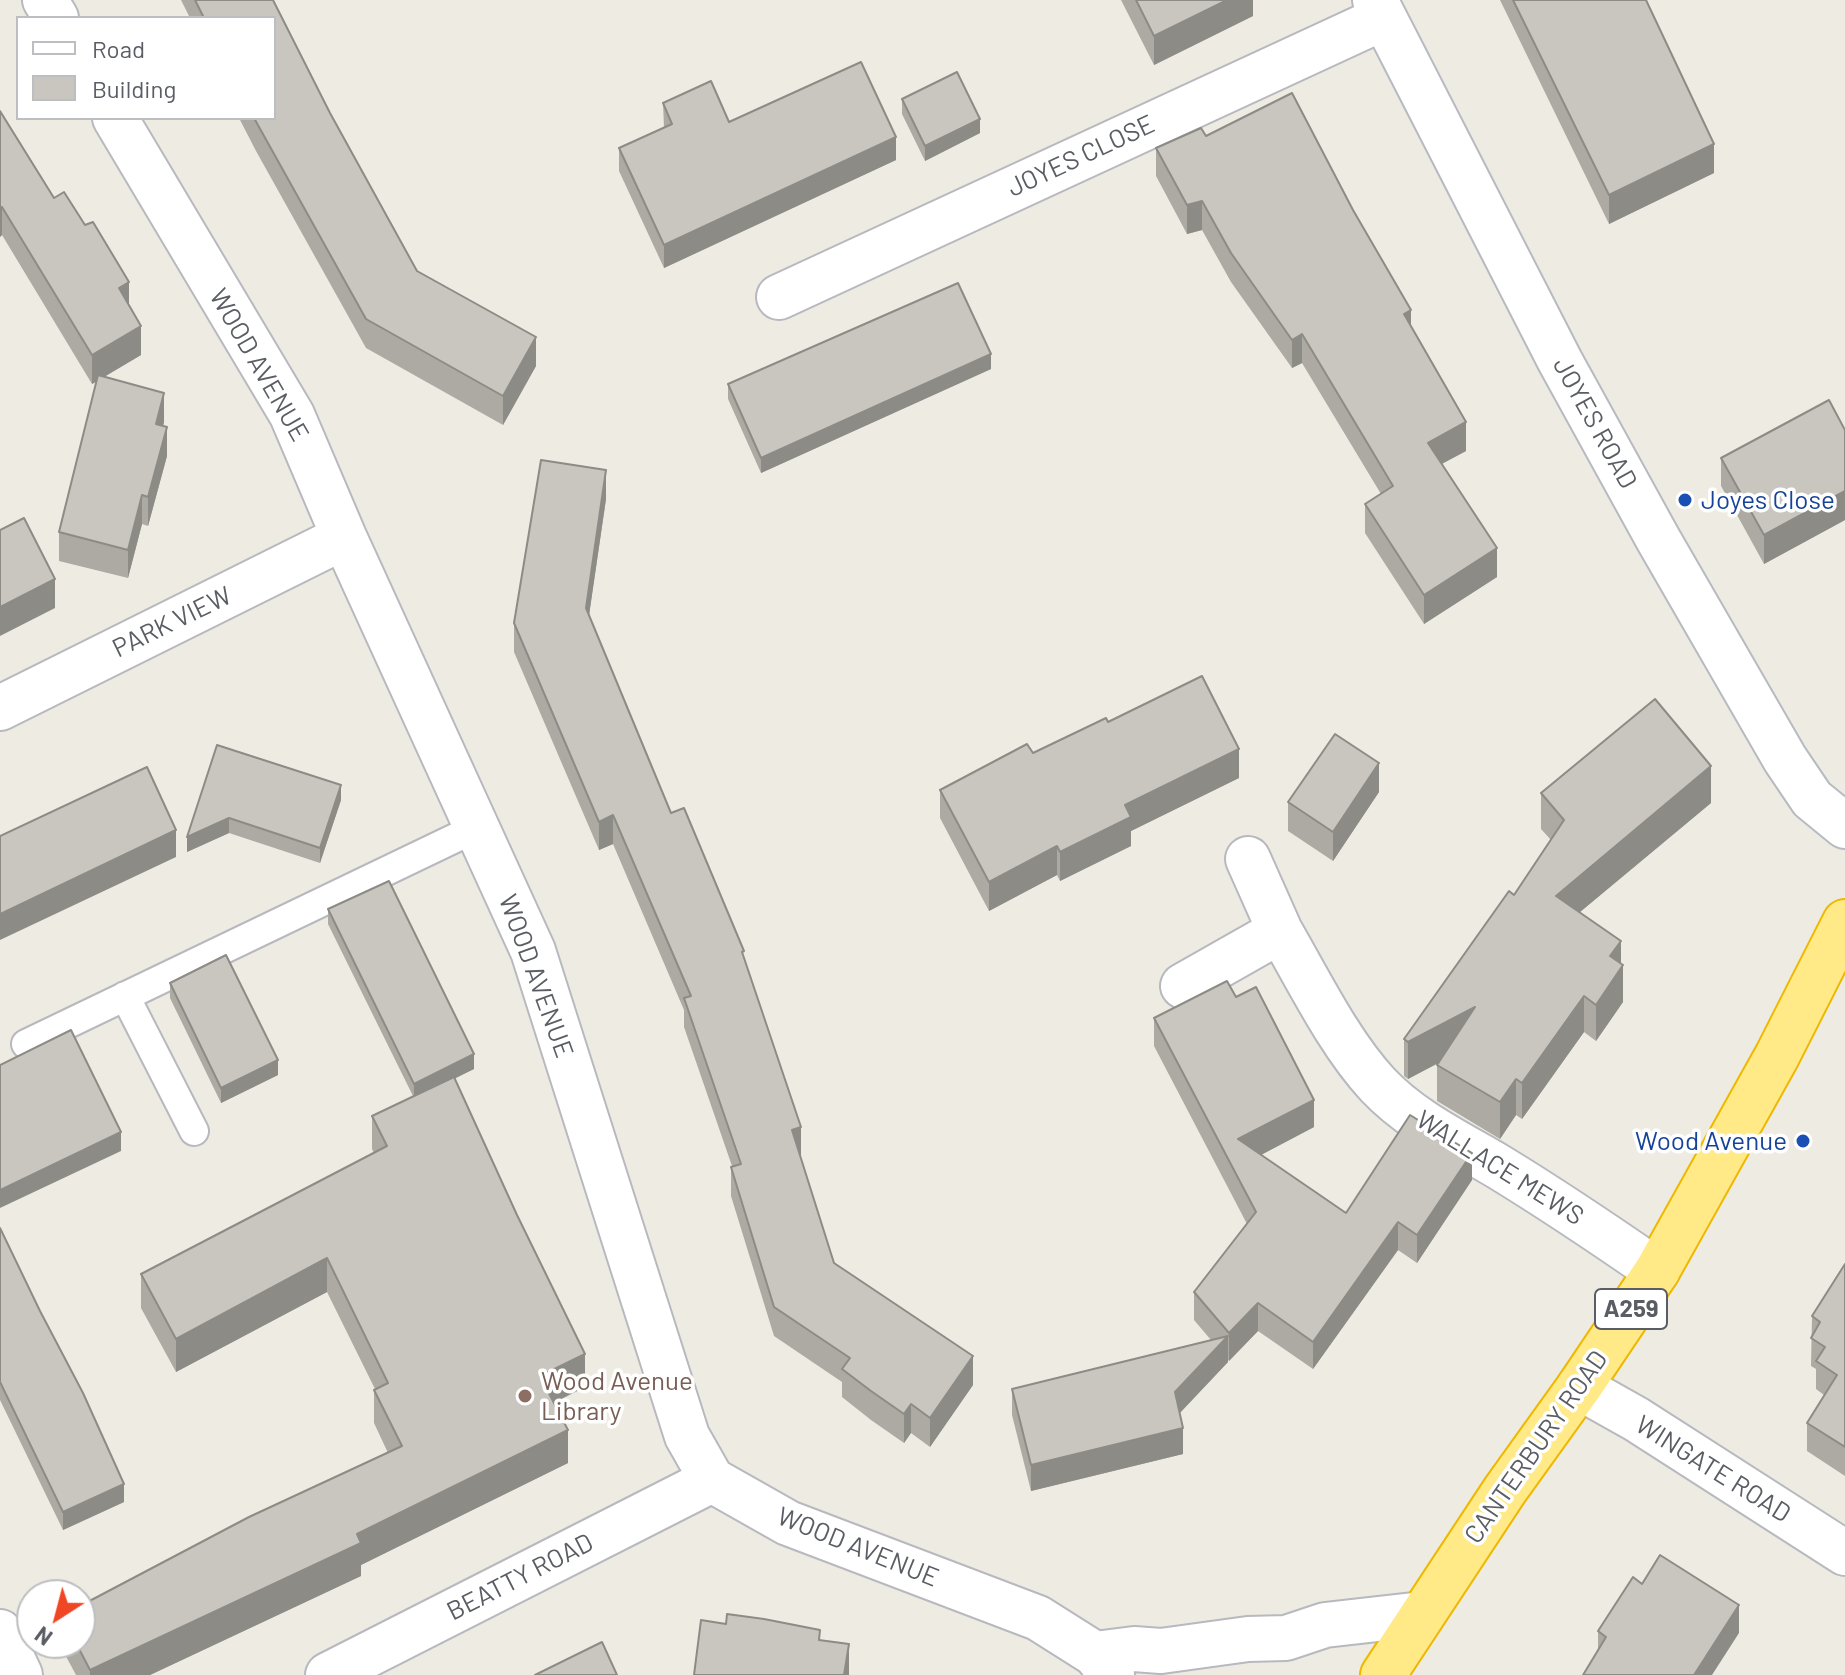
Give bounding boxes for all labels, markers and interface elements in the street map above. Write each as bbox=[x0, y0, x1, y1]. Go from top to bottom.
legend bbox=[16, 16, 276, 120]
text: Road bbox=[92, 34, 145, 63]
text: Building bbox=[92, 74, 176, 103]
street label: JOYES CLOSE bbox=[1003, 108, 1159, 204]
street label: WOOD AVENUE bbox=[203, 283, 315, 447]
street label: JOYES ROAD bbox=[1546, 352, 1644, 494]
place label: Joyes Close bbox=[1701, 484, 1835, 516]
marker: Joyes Close bbox=[1676, 491, 1694, 509]
street label: PARK VIEW bbox=[107, 580, 237, 664]
street label: WOOD AVENUE bbox=[492, 890, 580, 1062]
street label: WALLACE MEWS bbox=[1411, 1104, 1589, 1232]
place label: Wood Avenue bbox=[1635, 1125, 1787, 1157]
marker: Wood Avenue bbox=[1794, 1132, 1812, 1150]
road number: A259 bbox=[1595, 1289, 1667, 1329]
street label: CANTERBURY ROAD bbox=[1458, 1345, 1614, 1549]
place label: Wood Avenue Library bbox=[541, 1365, 693, 1426]
marker: Wood Avenue Library bbox=[516, 1387, 534, 1405]
street label: WINGATE ROAD bbox=[1630, 1409, 1796, 1529]
street label: WOOD AVENUE bbox=[773, 1500, 943, 1594]
street label: BEATTY ROAD bbox=[442, 1527, 598, 1627]
north arrow bbox=[16, 1579, 96, 1659]
text: N bbox=[30, 1622, 57, 1652]

